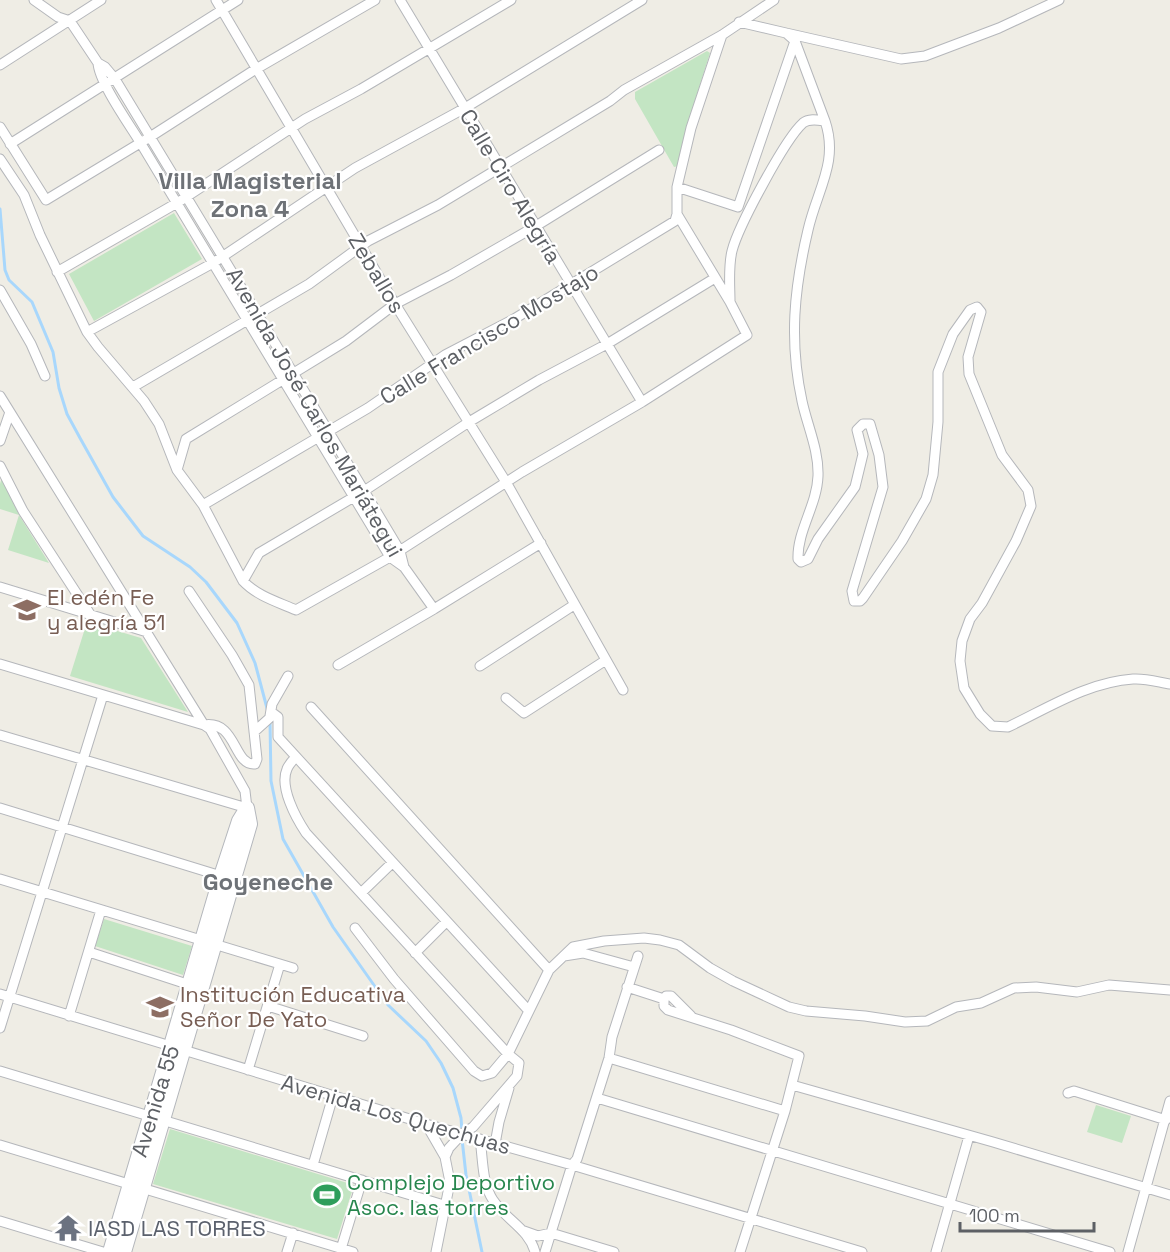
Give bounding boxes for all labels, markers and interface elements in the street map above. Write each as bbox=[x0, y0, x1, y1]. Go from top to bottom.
street label: Calle Ciro Alegría bbox=[454, 104, 568, 269]
district label: Villa Magisterial Zona 4 bbox=[158, 165, 342, 224]
street label: Zeballos bbox=[342, 228, 412, 318]
street label: Calle Francisco Mostajo bbox=[374, 258, 604, 410]
street label: Avenida José Carlos Mariátegui bbox=[220, 262, 410, 562]
place label: El edén Fe y alegría 51 bbox=[47, 583, 165, 636]
school or university icon: El edén Fe y alegría 51 bbox=[12, 595, 42, 625]
district label: Goyeneche bbox=[203, 866, 333, 897]
place label: Institución Educativa Señor De Yato bbox=[180, 980, 406, 1033]
school or university icon: Institución Educativa Señor De Yato bbox=[145, 992, 175, 1022]
street label: Avenida 55 bbox=[125, 1042, 185, 1160]
street label: Avenida Los Quechuas bbox=[278, 1068, 514, 1160]
place label: Complejo Deportivo Asoc. las torres bbox=[347, 1168, 555, 1221]
sports icon: Complejo Deportivo Asoc. las torres bbox=[312, 1180, 342, 1210]
scale bar bbox=[960, 1195, 1094, 1233]
text: 100 m bbox=[969, 1204, 1020, 1227]
temple icon: IASD LAS TORRES bbox=[53, 1213, 83, 1243]
place label: IASD LAS TORRES bbox=[88, 1214, 266, 1242]

